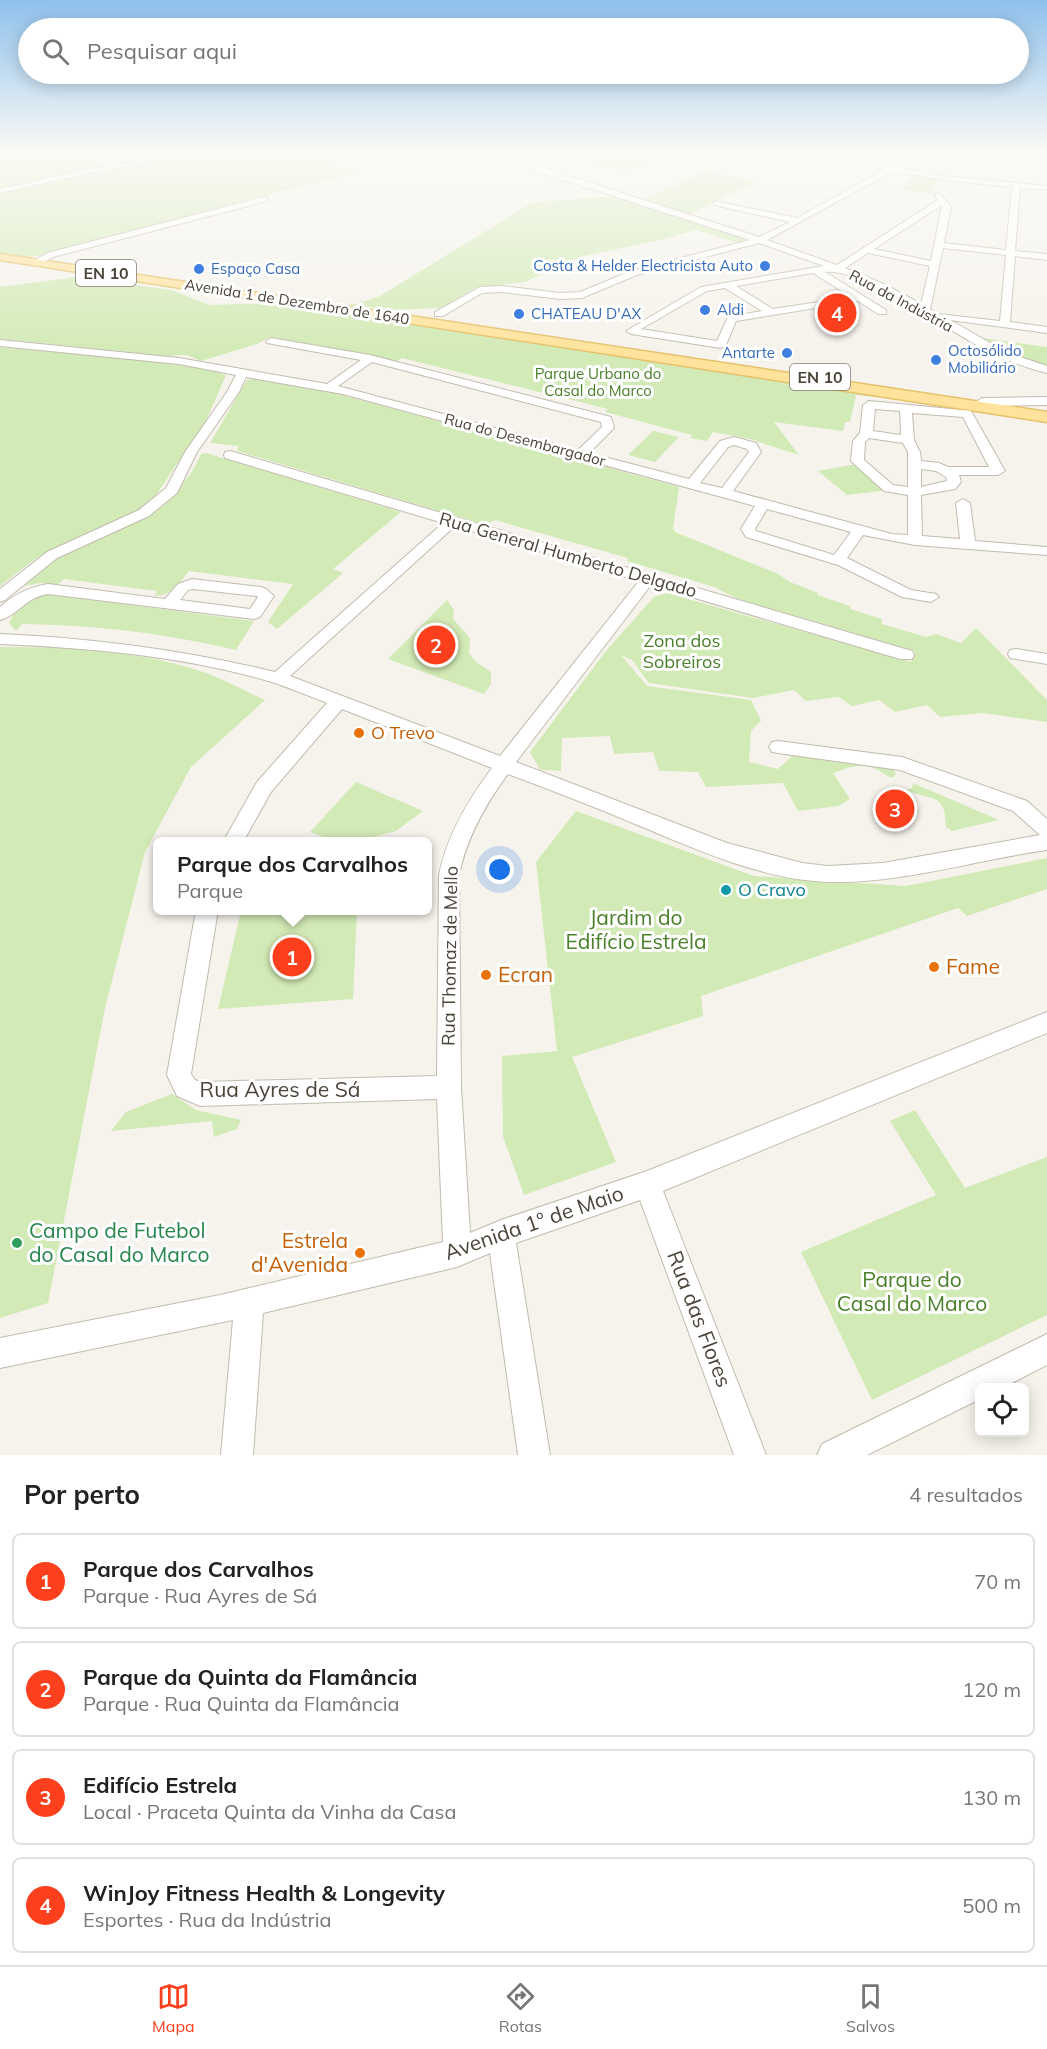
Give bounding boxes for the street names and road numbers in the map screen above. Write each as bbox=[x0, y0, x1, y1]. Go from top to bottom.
road number: EN 10 bbox=[76, 260, 136, 286]
street label: Rua da Indústria bbox=[846, 265, 956, 336]
street label: Avenida 1 de Dezembro de 1640 bbox=[183, 274, 411, 329]
road number: EN 10 bbox=[790, 364, 850, 390]
street label: Rua do Desembargador bbox=[443, 409, 608, 470]
street label: Rua General Humberto Delgado bbox=[437, 507, 700, 602]
street label: Rua Thomaz de Mello bbox=[436, 866, 463, 1046]
street label: Rua Ayres de Sá bbox=[200, 1076, 360, 1102]
street label: Avenida 1º de Maio bbox=[441, 1179, 627, 1265]
street label: Rua das Flores bbox=[662, 1247, 738, 1390]

